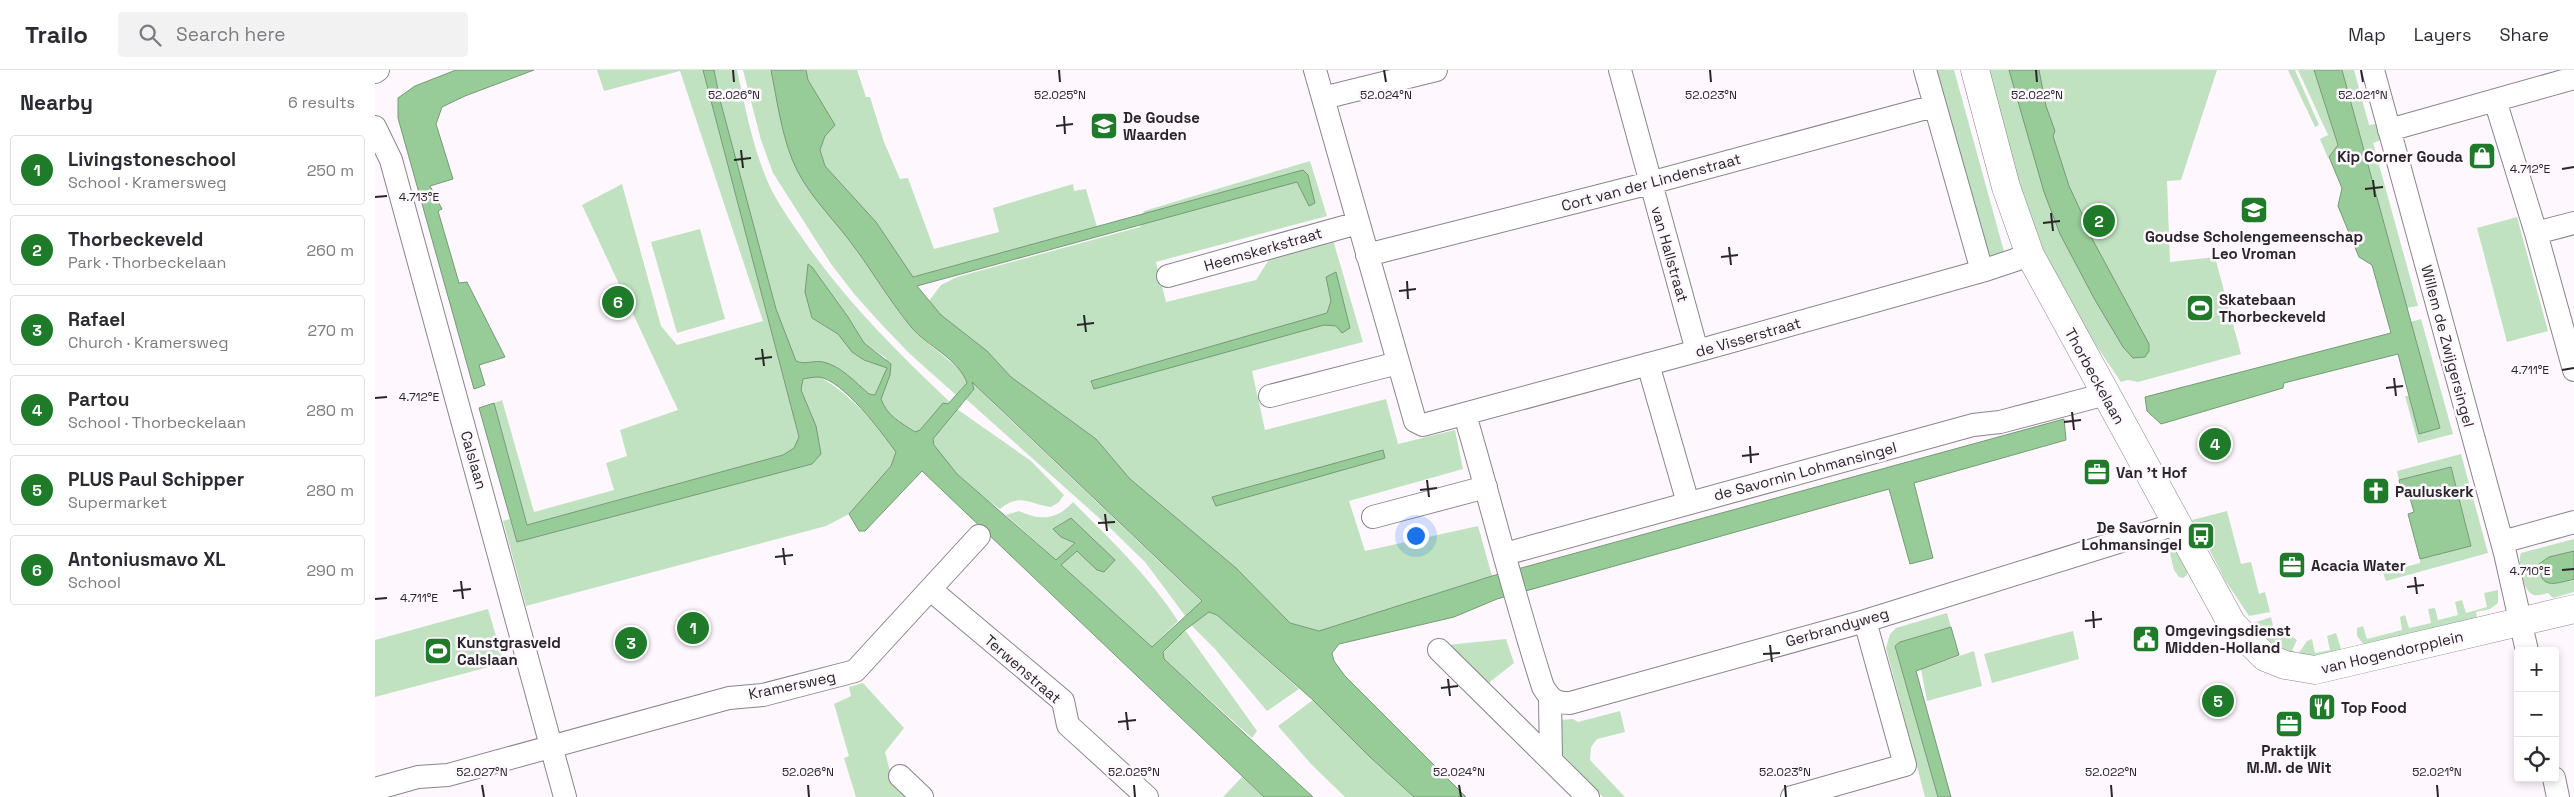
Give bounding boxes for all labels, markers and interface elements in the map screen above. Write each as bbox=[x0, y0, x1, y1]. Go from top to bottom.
search box bbox=[118, 12, 468, 57]
text: Trailo bbox=[25, 19, 88, 50]
icon: search bbox=[136, 21, 164, 49]
text: Search here bbox=[176, 22, 286, 47]
text: Map bbox=[2348, 23, 2386, 46]
text: Layers bbox=[2414, 23, 2471, 46]
text: Share bbox=[2499, 23, 2549, 46]
text: 52.026°N bbox=[708, 87, 760, 103]
text: 52.025°N bbox=[1034, 87, 1086, 103]
text: 52.024°N bbox=[1360, 87, 1412, 103]
text: 52.023°N bbox=[1685, 87, 1737, 103]
text: 52.022°N bbox=[2011, 87, 2063, 103]
text: 52.021°N bbox=[2338, 87, 2388, 103]
text: Nearby bbox=[20, 89, 93, 116]
text: 6 results bbox=[288, 92, 355, 113]
place label: De Goudse Waarden bbox=[1123, 108, 1200, 144]
school or university icon: De Goudse Waarden bbox=[1089, 111, 1119, 141]
shop icon: Kip Corner Gouda bbox=[2467, 141, 2497, 171]
text: Livingstoneschool bbox=[68, 147, 236, 172]
place label: Kip Corner Gouda bbox=[2337, 147, 2463, 166]
street label: Cort van der Lindenstraat bbox=[1559, 149, 1743, 215]
text: 1 bbox=[33, 160, 41, 181]
text: 250 m bbox=[307, 160, 354, 181]
text: 4.712°E bbox=[2510, 161, 2550, 177]
text: School · Kramersweg bbox=[68, 172, 227, 193]
text: 4.713°E bbox=[399, 189, 439, 205]
school or university icon: Goudse Scholengemeenschap Leo Vroman bbox=[2239, 195, 2269, 225]
pin: 2 bbox=[2083, 202, 2115, 240]
street label: van Hallstraat bbox=[1647, 204, 1693, 304]
street label: Heemskerkstraat bbox=[1202, 223, 1324, 275]
text: Thorbeckeveld bbox=[68, 227, 203, 252]
place label: Goudse Scholengemeenschap Leo Vroman bbox=[2145, 227, 2363, 263]
text: 2 bbox=[32, 240, 42, 261]
text: 260 m bbox=[306, 240, 354, 261]
text: Park · Thorbeckelaan bbox=[68, 252, 226, 273]
street label: Willem de Zwijgersingel bbox=[2417, 263, 2479, 429]
pin: 6 bbox=[602, 283, 634, 321]
place label: Skatebaan Thorbeckeveld bbox=[2219, 290, 2326, 326]
sports icon: Skatebaan Thorbeckeveld bbox=[2185, 293, 2215, 323]
text: Rafael bbox=[68, 307, 125, 332]
street label: de Visserstraat bbox=[1693, 313, 1803, 361]
text: 3 bbox=[32, 320, 42, 341]
text: 270 m bbox=[307, 320, 354, 341]
street label: Thorbeckelaan bbox=[2061, 325, 2129, 427]
text: Church · Kramersweg bbox=[68, 332, 229, 353]
text: 4.711°E bbox=[2511, 362, 2549, 378]
text: Partou bbox=[68, 387, 129, 412]
text: 4.712°E bbox=[399, 389, 439, 405]
text: 4 bbox=[32, 400, 42, 421]
text: 280 m bbox=[306, 400, 354, 421]
text: School · Thorbeckelaan bbox=[68, 412, 246, 433]
pin: 4 bbox=[2199, 425, 2231, 463]
street label: Calslaan bbox=[457, 429, 491, 491]
street label: de Savornin Lohmansingel bbox=[1711, 437, 1899, 505]
office icon: Van 't Hof bbox=[2082, 457, 2112, 487]
place label: Van 't Hof bbox=[2116, 463, 2188, 482]
text: PLUS Paul Schipper bbox=[68, 467, 244, 492]
church icon: Pauluskerk bbox=[2361, 476, 2391, 506]
text: 5 bbox=[32, 480, 42, 501]
text: 280 m bbox=[306, 480, 354, 501]
place label: Pauluskerk bbox=[2395, 482, 2474, 501]
text: Supermarket bbox=[68, 492, 167, 513]
place label: De Savornin Lohmansingel bbox=[2081, 518, 2182, 554]
bus stop icon: De Savornin Lohmansingel bbox=[2186, 521, 2216, 551]
your location bbox=[1403, 523, 1429, 549]
text: Antoniusmavo XL bbox=[68, 547, 226, 572]
office icon: Acacia Water bbox=[2277, 550, 2307, 580]
place label: Acacia Water bbox=[2311, 556, 2406, 575]
text: 6 bbox=[32, 560, 42, 581]
text: 290 m bbox=[306, 560, 354, 581]
text: 4.710°E bbox=[2510, 563, 2551, 579]
text: School bbox=[68, 572, 121, 593]
text: 4.711°E bbox=[400, 590, 438, 606]
street label: Gerbrandyweg bbox=[1783, 603, 1891, 651]
pin: 1 bbox=[677, 609, 709, 647]
place label: Omgevingsdienst Midden-Holland bbox=[2165, 621, 2291, 657]
pin: 3 bbox=[615, 624, 647, 662]
public building icon: Omgevingsdienst Midden-Holland bbox=[2131, 624, 2161, 654]
street label: van Hogendorpplein bbox=[2319, 626, 2465, 678]
street label: Terwenstraat bbox=[981, 630, 1065, 708]
place label: Kunstgrasveld Calslaan bbox=[457, 633, 561, 669]
sports icon: Kunstgrasveld Calslaan bbox=[423, 636, 453, 666]
map controls bbox=[2514, 647, 2559, 782]
button: + bbox=[2514, 647, 2559, 692]
street label: Kramersweg bbox=[747, 666, 837, 704]
pin: 5 bbox=[2202, 682, 2234, 720]
restaurant icon: Top Food bbox=[2307, 692, 2337, 722]
button: − bbox=[2514, 692, 2559, 737]
place label: Top Food bbox=[2341, 698, 2407, 717]
office icon: Praktijk M.M. de Wit bbox=[2274, 709, 2304, 739]
button: locate bbox=[2514, 737, 2559, 782]
place label: Praktijk M.M. de Wit bbox=[2246, 741, 2332, 777]
text: 52.027°N bbox=[456, 764, 508, 780]
text: 52.026°N bbox=[782, 764, 834, 780]
text: 52.025°N bbox=[1108, 764, 1160, 780]
text: 52.024°N bbox=[1433, 764, 1485, 780]
text: 52.023°N bbox=[1759, 764, 1811, 780]
text: 52.022°N bbox=[2085, 764, 2137, 780]
text: 52.021°N bbox=[2412, 764, 2462, 780]

